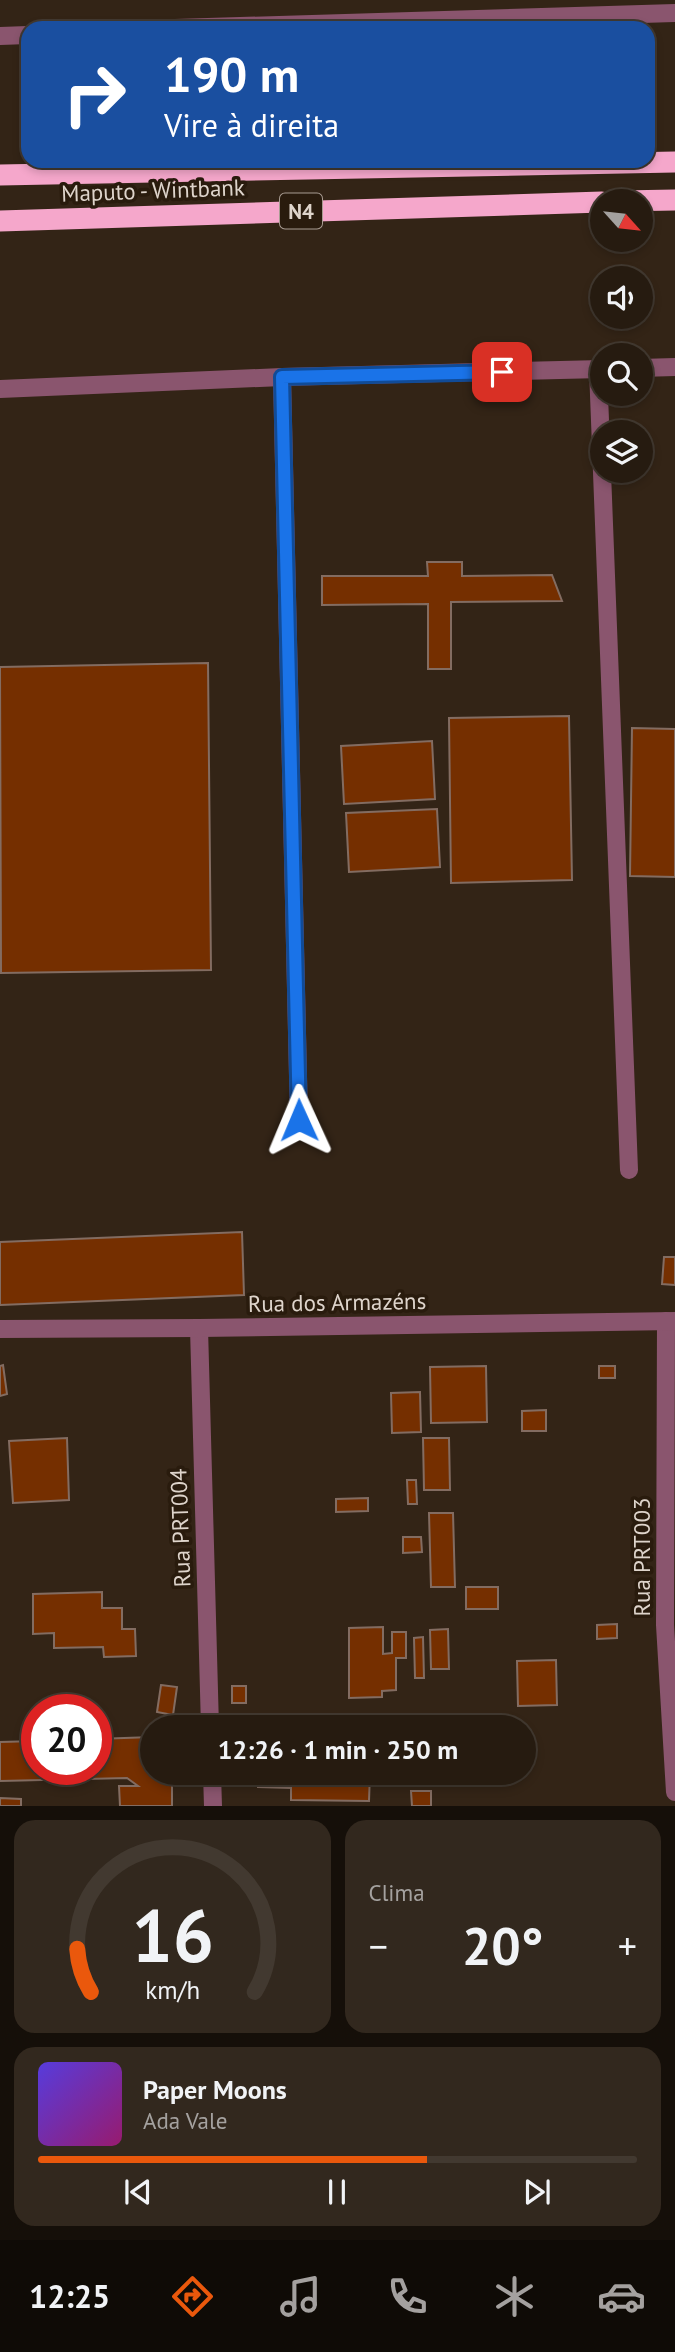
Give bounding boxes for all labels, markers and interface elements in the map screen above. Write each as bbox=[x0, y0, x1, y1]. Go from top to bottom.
text: 190 m bbox=[164, 42, 299, 106]
icon: right bbox=[49, 49, 140, 140]
text: Vire à direita bbox=[164, 104, 339, 146]
street label: Maputo - Wintbank bbox=[61, 172, 245, 208]
north arrow bbox=[590, 189, 653, 252]
map controls bbox=[590, 189, 653, 483]
road number: N4 bbox=[280, 194, 322, 228]
button: sound bbox=[590, 266, 653, 329]
pin bbox=[472, 342, 532, 402]
button: search bbox=[590, 343, 653, 406]
icon: arrive bbox=[483, 353, 521, 391]
button: layers bbox=[590, 420, 653, 483]
position arrow bbox=[262, 1083, 336, 1157]
street label: Rua dos Armazéns bbox=[248, 1286, 426, 1318]
street label: Rua PRT004 bbox=[163, 1468, 197, 1588]
street label: Rua PRT003 bbox=[627, 1498, 656, 1616]
speed limit sign: 20 bbox=[21, 1694, 112, 1785]
text: 12:26 · 1 min · 250 m bbox=[218, 1733, 458, 1766]
text: Clima bbox=[369, 1878, 425, 1907]
text: 16 bbox=[131, 1889, 214, 1983]
text: 20° bbox=[462, 1912, 544, 1979]
text: − bbox=[369, 1921, 388, 1970]
text: + bbox=[618, 1921, 637, 1970]
text: km/h bbox=[145, 1974, 200, 2006]
text: Paper Moons bbox=[143, 2073, 287, 2106]
text: Ada Vale bbox=[143, 2106, 227, 2135]
icon: previous bbox=[119, 2173, 157, 2211]
icon: pause bbox=[318, 2173, 356, 2211]
icon: next bbox=[518, 2173, 556, 2211]
icon: directions bbox=[168, 2272, 217, 2321]
icon: music bbox=[276, 2272, 325, 2321]
icon: phone bbox=[383, 2272, 432, 2321]
icon: climate bbox=[490, 2272, 539, 2321]
icon: car bbox=[597, 2272, 646, 2321]
text: 12:25 bbox=[29, 2275, 110, 2317]

